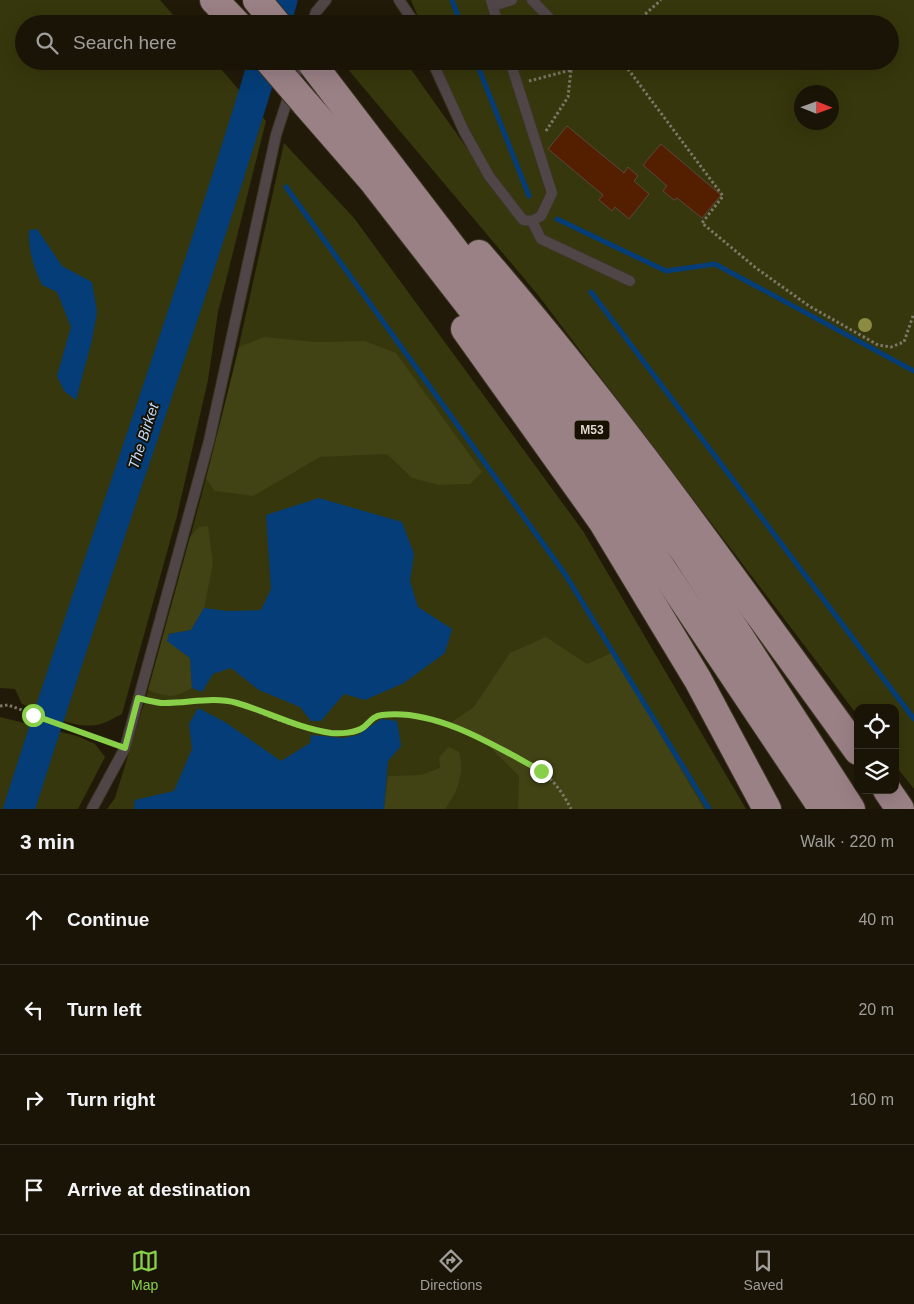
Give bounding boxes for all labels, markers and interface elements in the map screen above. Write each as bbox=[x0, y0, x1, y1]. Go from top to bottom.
search box bbox=[15, 15, 899, 70]
icon: search bbox=[33, 29, 61, 57]
text: Search here bbox=[73, 32, 177, 53]
north arrow bbox=[794, 85, 839, 130]
water label: The Birket bbox=[124, 400, 162, 471]
road number: M53 bbox=[574, 420, 610, 440]
route start bbox=[22, 704, 45, 727]
map controls bbox=[854, 704, 899, 794]
button: locate bbox=[854, 704, 899, 749]
button: layers bbox=[854, 749, 899, 794]
route end bbox=[530, 760, 553, 783]
text: 3 min bbox=[20, 830, 75, 853]
text: Walk · 220 m bbox=[800, 833, 894, 850]
icon: ahead bbox=[20, 906, 48, 934]
text: Continue bbox=[67, 909, 149, 930]
text: 40 m bbox=[858, 911, 894, 928]
icon: left bbox=[20, 996, 48, 1024]
text: Turn left bbox=[67, 999, 142, 1020]
text: 20 m bbox=[858, 1001, 894, 1018]
icon: right bbox=[20, 1086, 48, 1114]
text: Turn right bbox=[67, 1089, 155, 1110]
text: 160 m bbox=[850, 1091, 894, 1108]
icon: arrive bbox=[20, 1176, 48, 1204]
text: Arrive at destination bbox=[67, 1179, 251, 1200]
tab: Map bbox=[131, 1247, 159, 1293]
tab: Directions bbox=[420, 1247, 482, 1293]
tab: Saved bbox=[744, 1247, 783, 1293]

